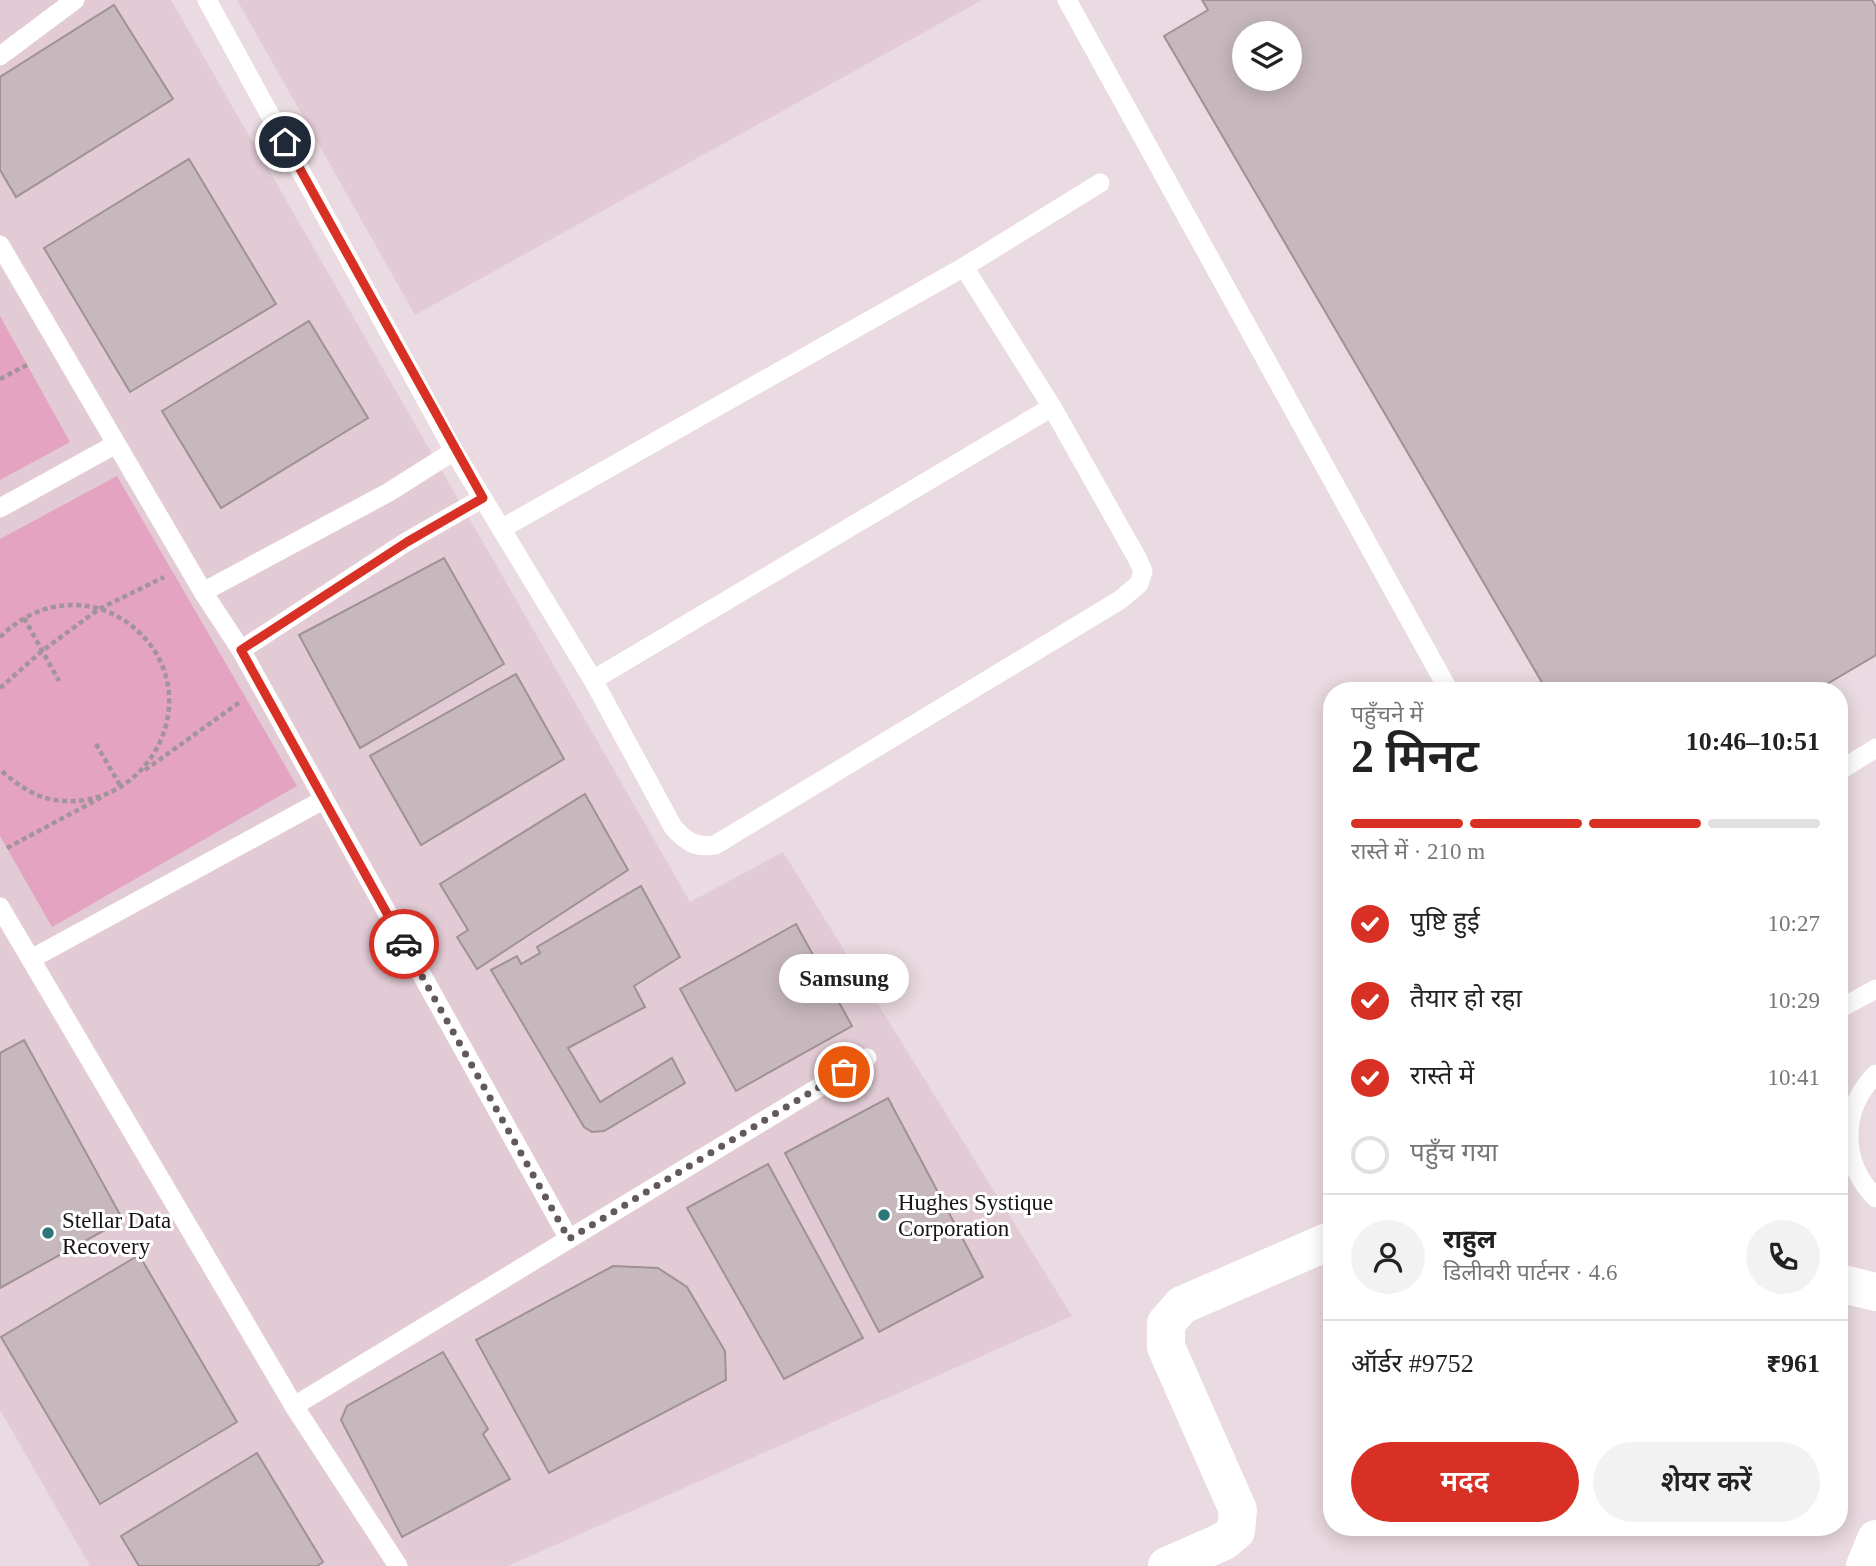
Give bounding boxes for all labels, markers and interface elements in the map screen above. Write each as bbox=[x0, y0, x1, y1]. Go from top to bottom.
map controls bbox=[1232, 21, 1302, 91]
button: layers bbox=[1232, 21, 1302, 91]
pin bbox=[255, 112, 315, 172]
icon: home bbox=[266, 123, 304, 161]
text: पहुँचने में bbox=[1351, 702, 1423, 727]
text: 10:46–10:51 bbox=[1686, 727, 1820, 756]
text: 2 मिनट bbox=[1351, 731, 1479, 782]
text: रास्ते में · 210 m bbox=[1351, 839, 1485, 864]
icon: check bbox=[1351, 905, 1389, 943]
text: पुष्टि हुई bbox=[1410, 907, 1480, 936]
courier bbox=[369, 909, 439, 979]
text: 10:27 bbox=[1768, 911, 1820, 936]
icon: car bbox=[385, 925, 423, 963]
callout: Samsung bbox=[779, 953, 909, 1002]
text: Samsung bbox=[799, 966, 889, 991]
icon: check bbox=[1351, 982, 1389, 1020]
text: तैयार हो रहा bbox=[1410, 984, 1522, 1013]
text: 10:29 bbox=[1768, 988, 1820, 1013]
pin bbox=[814, 1042, 874, 1102]
icon: bag bbox=[825, 1053, 863, 1091]
icon: check bbox=[1351, 1059, 1389, 1097]
text: रास्ते में bbox=[1410, 1061, 1474, 1090]
text: 10:41 bbox=[1768, 1065, 1820, 1090]
text: पहुँच गया bbox=[1410, 1138, 1498, 1167]
place label: Hughes Systique Corporation bbox=[898, 1190, 1053, 1241]
marker: Hughes Systique Corporation bbox=[876, 1207, 892, 1223]
place label: Stellar Data Recovery bbox=[62, 1208, 171, 1259]
button: person bbox=[1351, 1220, 1425, 1294]
button: phone bbox=[1746, 1220, 1820, 1294]
marker: Stellar Data Recovery bbox=[40, 1225, 56, 1241]
text: राहुल bbox=[1443, 1225, 1496, 1254]
text: डिलीवरी पार्टनर · 4.6 bbox=[1443, 1260, 1617, 1285]
text: ऑर्डर #9752 bbox=[1351, 1349, 1474, 1378]
text: ₹961 bbox=[1766, 1349, 1820, 1378]
button: मदद bbox=[1351, 1442, 1579, 1522]
button: शेयर करें bbox=[1593, 1442, 1820, 1522]

